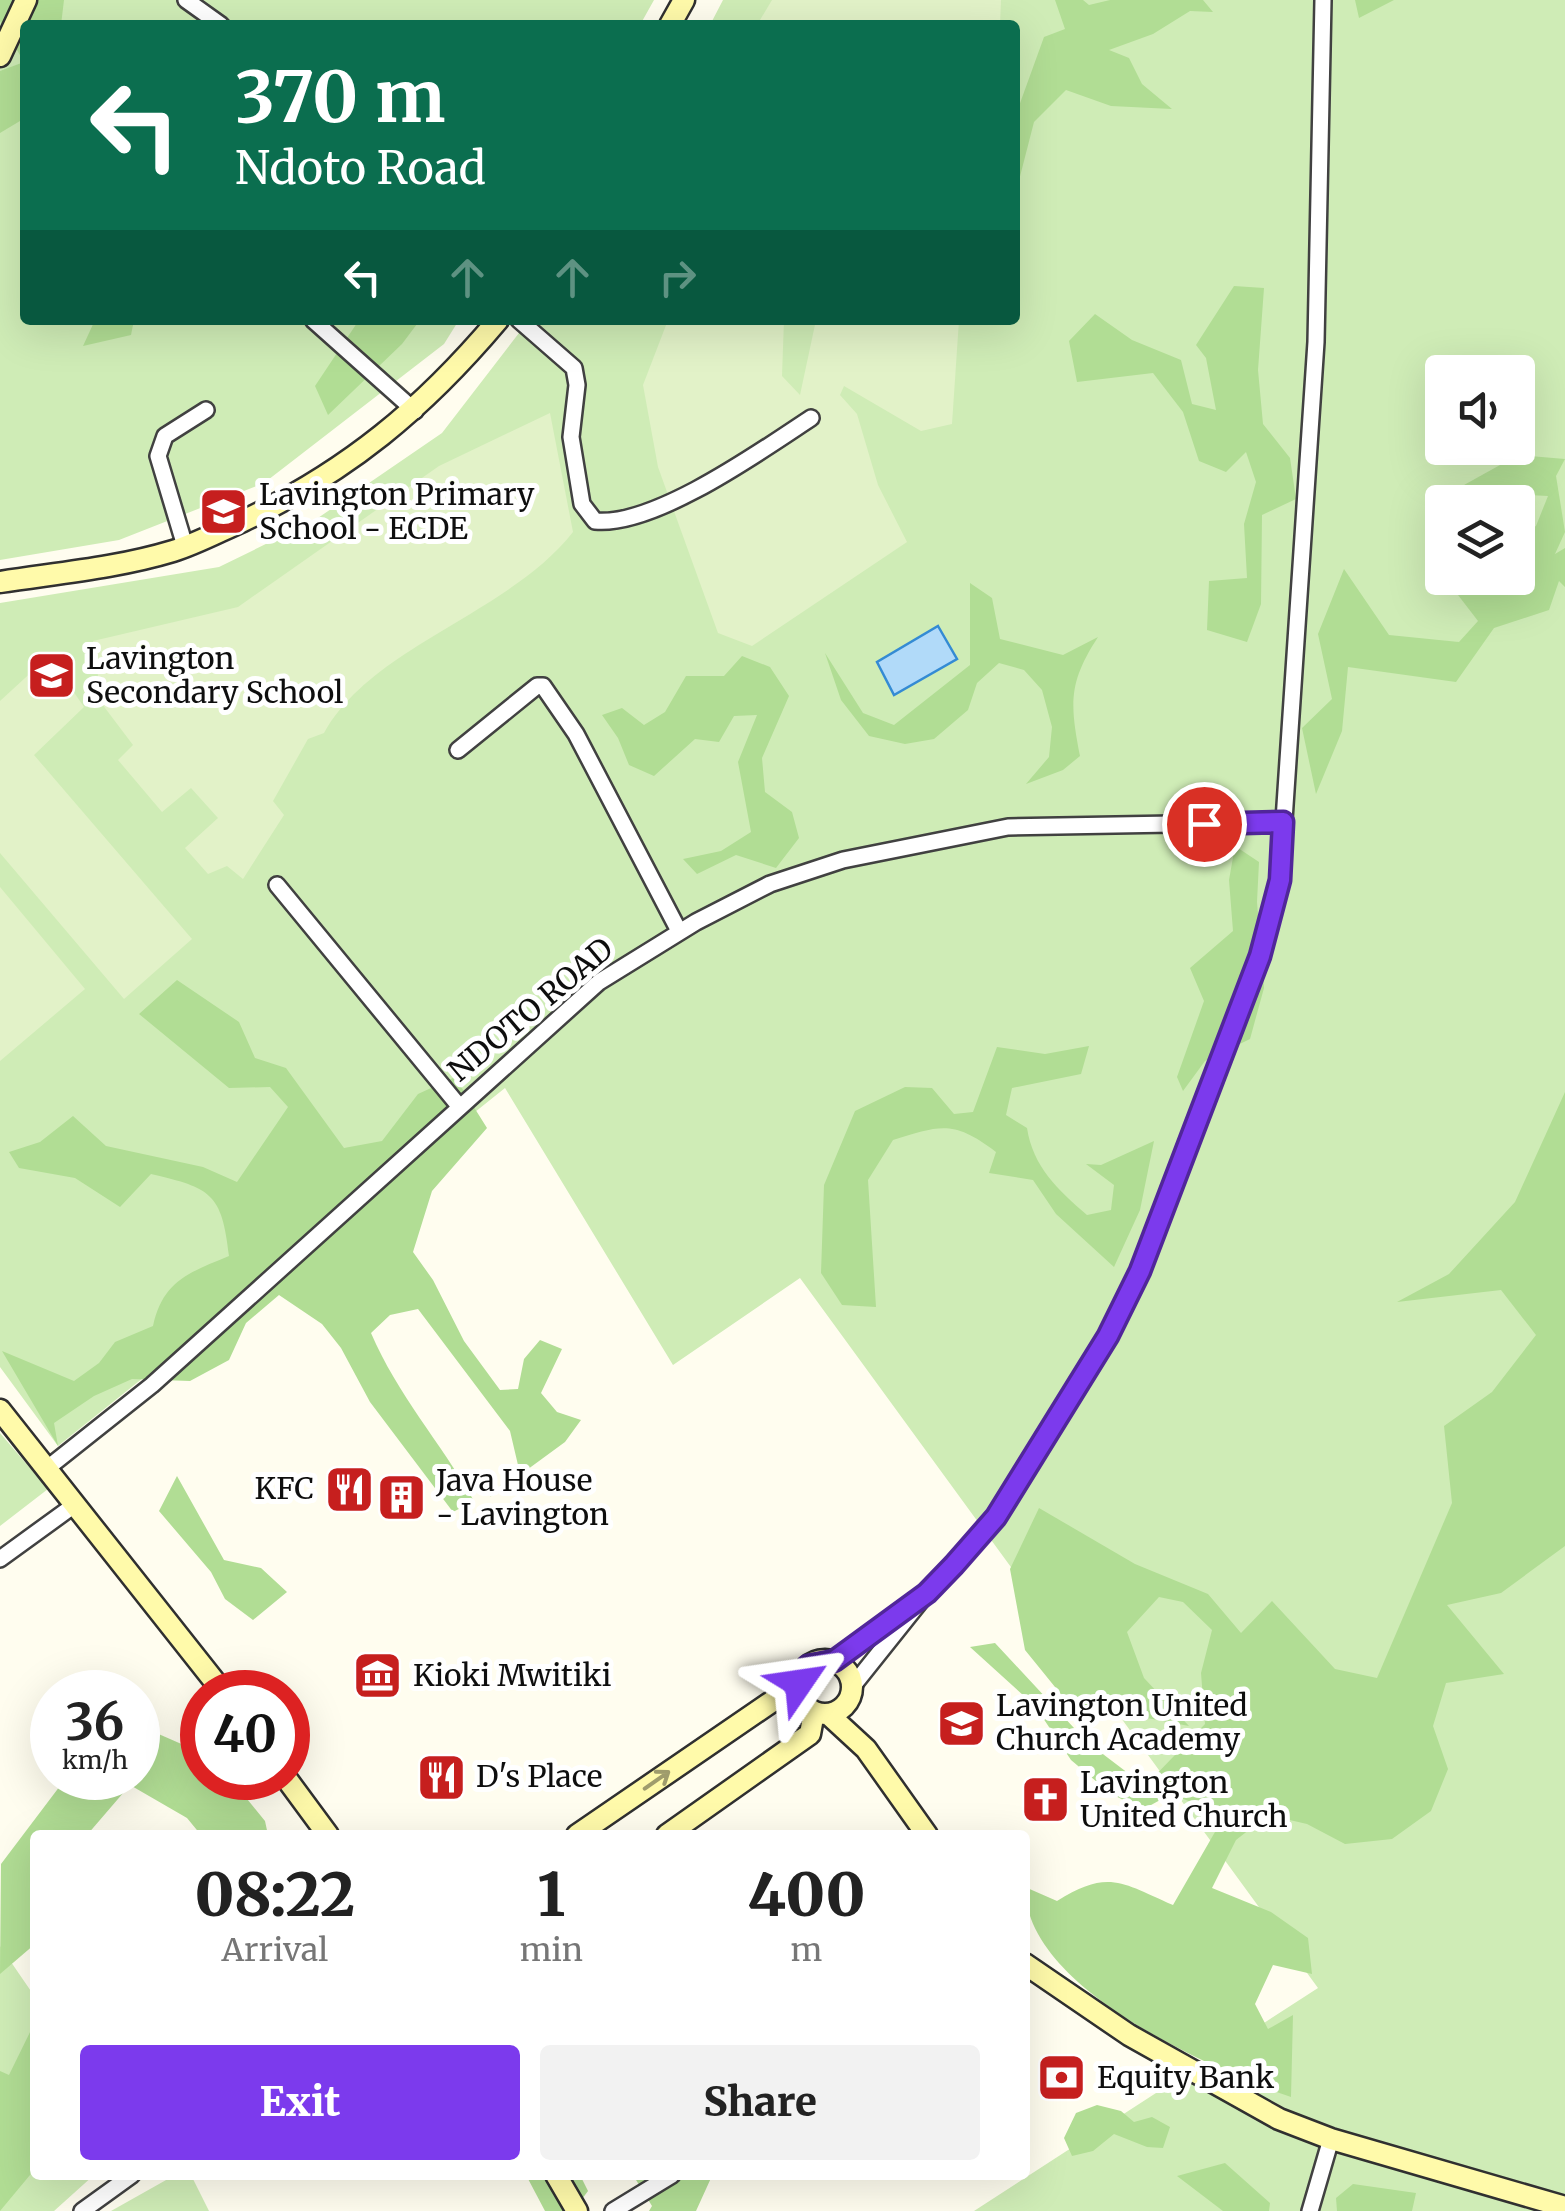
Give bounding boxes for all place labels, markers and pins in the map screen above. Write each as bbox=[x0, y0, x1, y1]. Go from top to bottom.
place label: Lavington Primary School - ECDE bbox=[259, 475, 535, 547]
school or university icon: Lavington Primary School - ECDE bbox=[198, 486, 250, 538]
place label: Lavington Secondary School bbox=[86, 639, 343, 711]
school or university icon: Lavington Secondary School bbox=[25, 650, 77, 702]
pin bbox=[1162, 782, 1247, 867]
place label: Java House - Lavington bbox=[435, 1461, 609, 1533]
restaurant icon: KFC bbox=[323, 1463, 375, 1515]
place label: KFC bbox=[254, 1469, 314, 1507]
building icon: Java House - Lavington bbox=[375, 1472, 427, 1524]
museum icon: Kioki Mwitiki bbox=[352, 1650, 404, 1702]
place label: Kioki Mwitiki bbox=[413, 1656, 611, 1694]
place label: Lavington United Church Academy bbox=[996, 1686, 1248, 1758]
school or university icon: Lavington United Church Academy bbox=[935, 1697, 987, 1749]
restaurant icon: D's Place bbox=[415, 1751, 467, 1803]
place label: D's Place bbox=[476, 1757, 602, 1795]
place label: Lavington United Church bbox=[1080, 1763, 1288, 1835]
church icon: Lavington United Church bbox=[1019, 1774, 1071, 1826]
bank icon: Equity Bank bbox=[1036, 2052, 1088, 2104]
place label: Equity Bank bbox=[1097, 2058, 1274, 2096]

